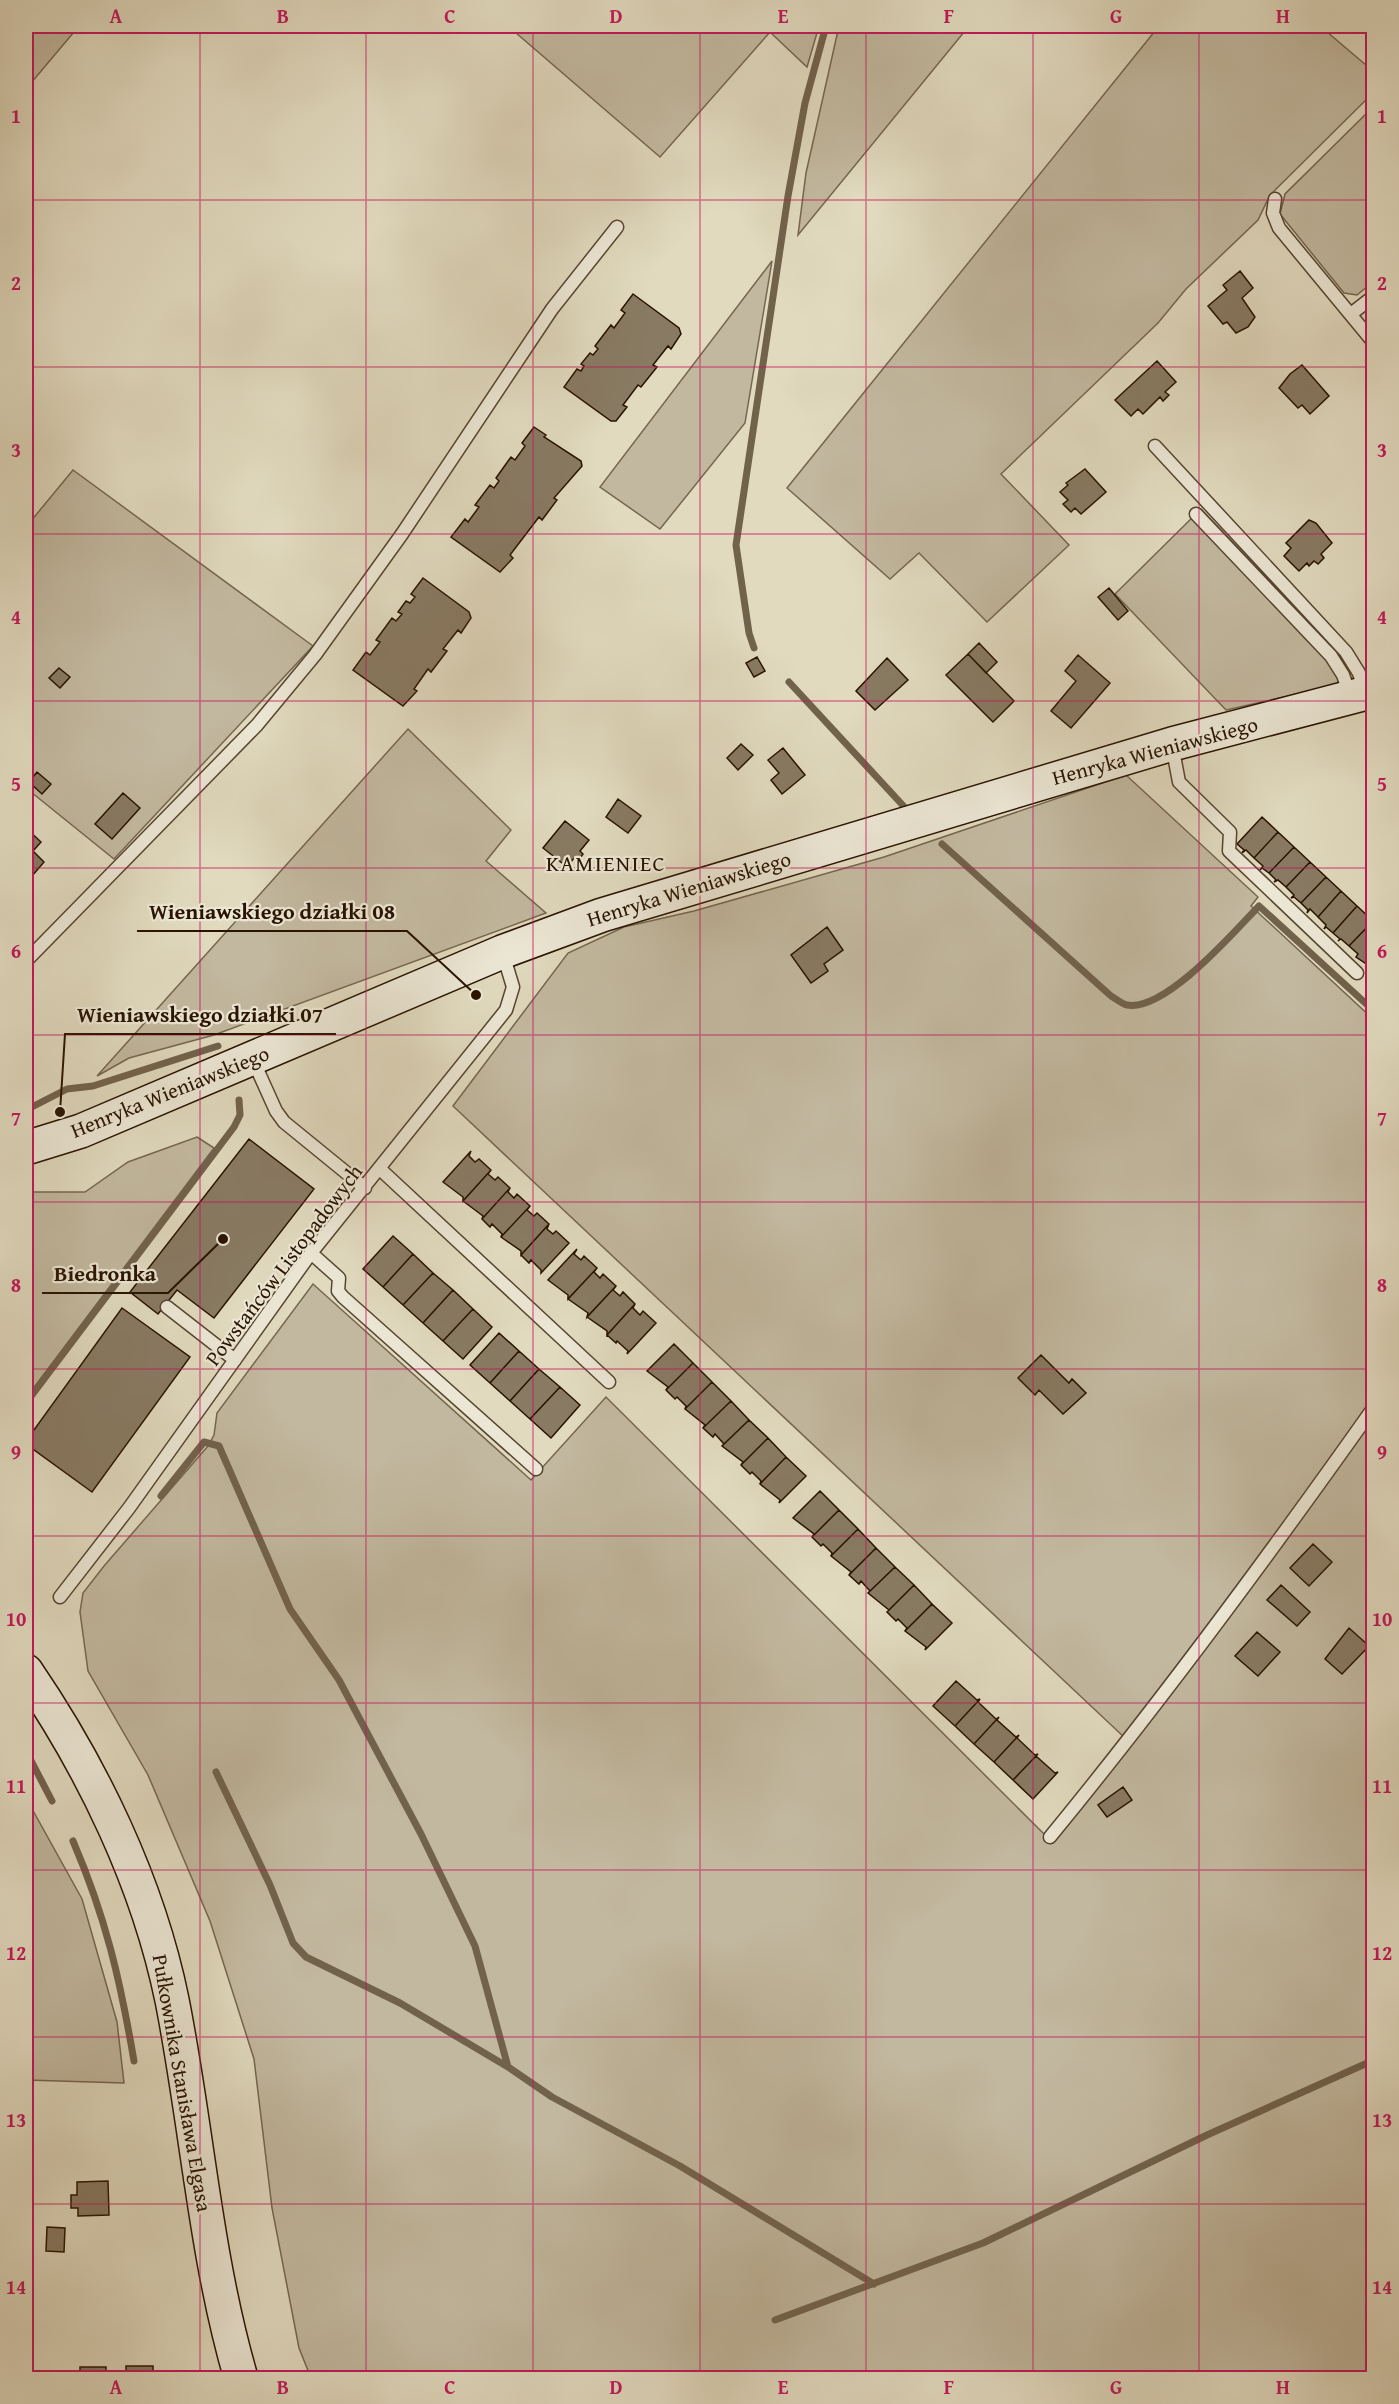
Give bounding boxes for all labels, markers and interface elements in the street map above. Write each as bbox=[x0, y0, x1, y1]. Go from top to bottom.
text: A bbox=[110, 1, 123, 30]
text: B bbox=[277, 1, 289, 30]
text: C bbox=[444, 1, 456, 30]
text: D bbox=[609, 1, 623, 30]
text: E bbox=[778, 1, 789, 30]
text: F bbox=[944, 1, 954, 30]
text: G bbox=[1110, 1, 1122, 30]
text: H bbox=[1276, 1, 1290, 30]
text: 1 bbox=[11, 101, 21, 130]
text: 1 bbox=[1377, 101, 1387, 130]
text: 2 bbox=[11, 268, 21, 297]
text: 2 bbox=[1377, 268, 1387, 297]
text: 3 bbox=[11, 435, 21, 464]
text: 3 bbox=[1377, 435, 1387, 464]
text: 4 bbox=[11, 602, 21, 631]
text: 4 bbox=[1377, 602, 1387, 631]
street label: Henryka Wieniawskiego bbox=[1049, 708, 1261, 793]
text: 5 bbox=[11, 769, 21, 798]
text: 5 bbox=[1377, 769, 1387, 798]
street label: Henryka Wieniawskiego bbox=[583, 843, 795, 934]
district label: KAMIENIEC bbox=[546, 847, 666, 879]
callout: Wieniawskiego działki 08 bbox=[137, 891, 407, 931]
text: Wieniawskiego działki 08 bbox=[149, 895, 395, 927]
text: 6 bbox=[11, 936, 21, 965]
text: 6 bbox=[1377, 936, 1387, 965]
callout: Wieniawskiego działki 07 bbox=[65, 994, 336, 1034]
text: Wieniawskiego działki 07 bbox=[77, 998, 323, 1030]
street label: Henryka Wieniawskiego bbox=[66, 1038, 274, 1146]
text: 7 bbox=[11, 1103, 21, 1132]
text: 7 bbox=[1377, 1103, 1387, 1132]
street label: Powstańców Listopadowych bbox=[197, 1157, 370, 1372]
callout: Biedronka bbox=[42, 1253, 168, 1293]
text: Biedronka bbox=[54, 1257, 157, 1289]
text: 8 bbox=[11, 1270, 21, 1299]
text: 8 bbox=[1377, 1270, 1387, 1299]
text: 9 bbox=[11, 1437, 21, 1466]
text: 9 bbox=[1377, 1437, 1387, 1466]
text: 10 bbox=[6, 1604, 26, 1633]
text: 10 bbox=[1372, 1604, 1392, 1633]
text: 11 bbox=[6, 1771, 26, 1800]
text: 11 bbox=[1372, 1771, 1392, 1800]
text: 12 bbox=[6, 1938, 26, 1967]
text: 12 bbox=[1372, 1938, 1392, 1967]
street label: Pułkownika Stanisława Elgasa bbox=[145, 1952, 220, 2214]
text: 13 bbox=[6, 2105, 26, 2134]
text: 13 bbox=[1372, 2105, 1392, 2134]
text: 14 bbox=[6, 2272, 26, 2301]
text: 14 bbox=[1372, 2272, 1392, 2301]
text: A bbox=[110, 2372, 123, 2401]
text: B bbox=[277, 2372, 289, 2401]
text: C bbox=[444, 2372, 456, 2401]
text: D bbox=[609, 2372, 623, 2401]
text: E bbox=[778, 2372, 789, 2401]
text: F bbox=[944, 2372, 954, 2401]
text: G bbox=[1110, 2372, 1122, 2401]
text: H bbox=[1276, 2372, 1290, 2401]

